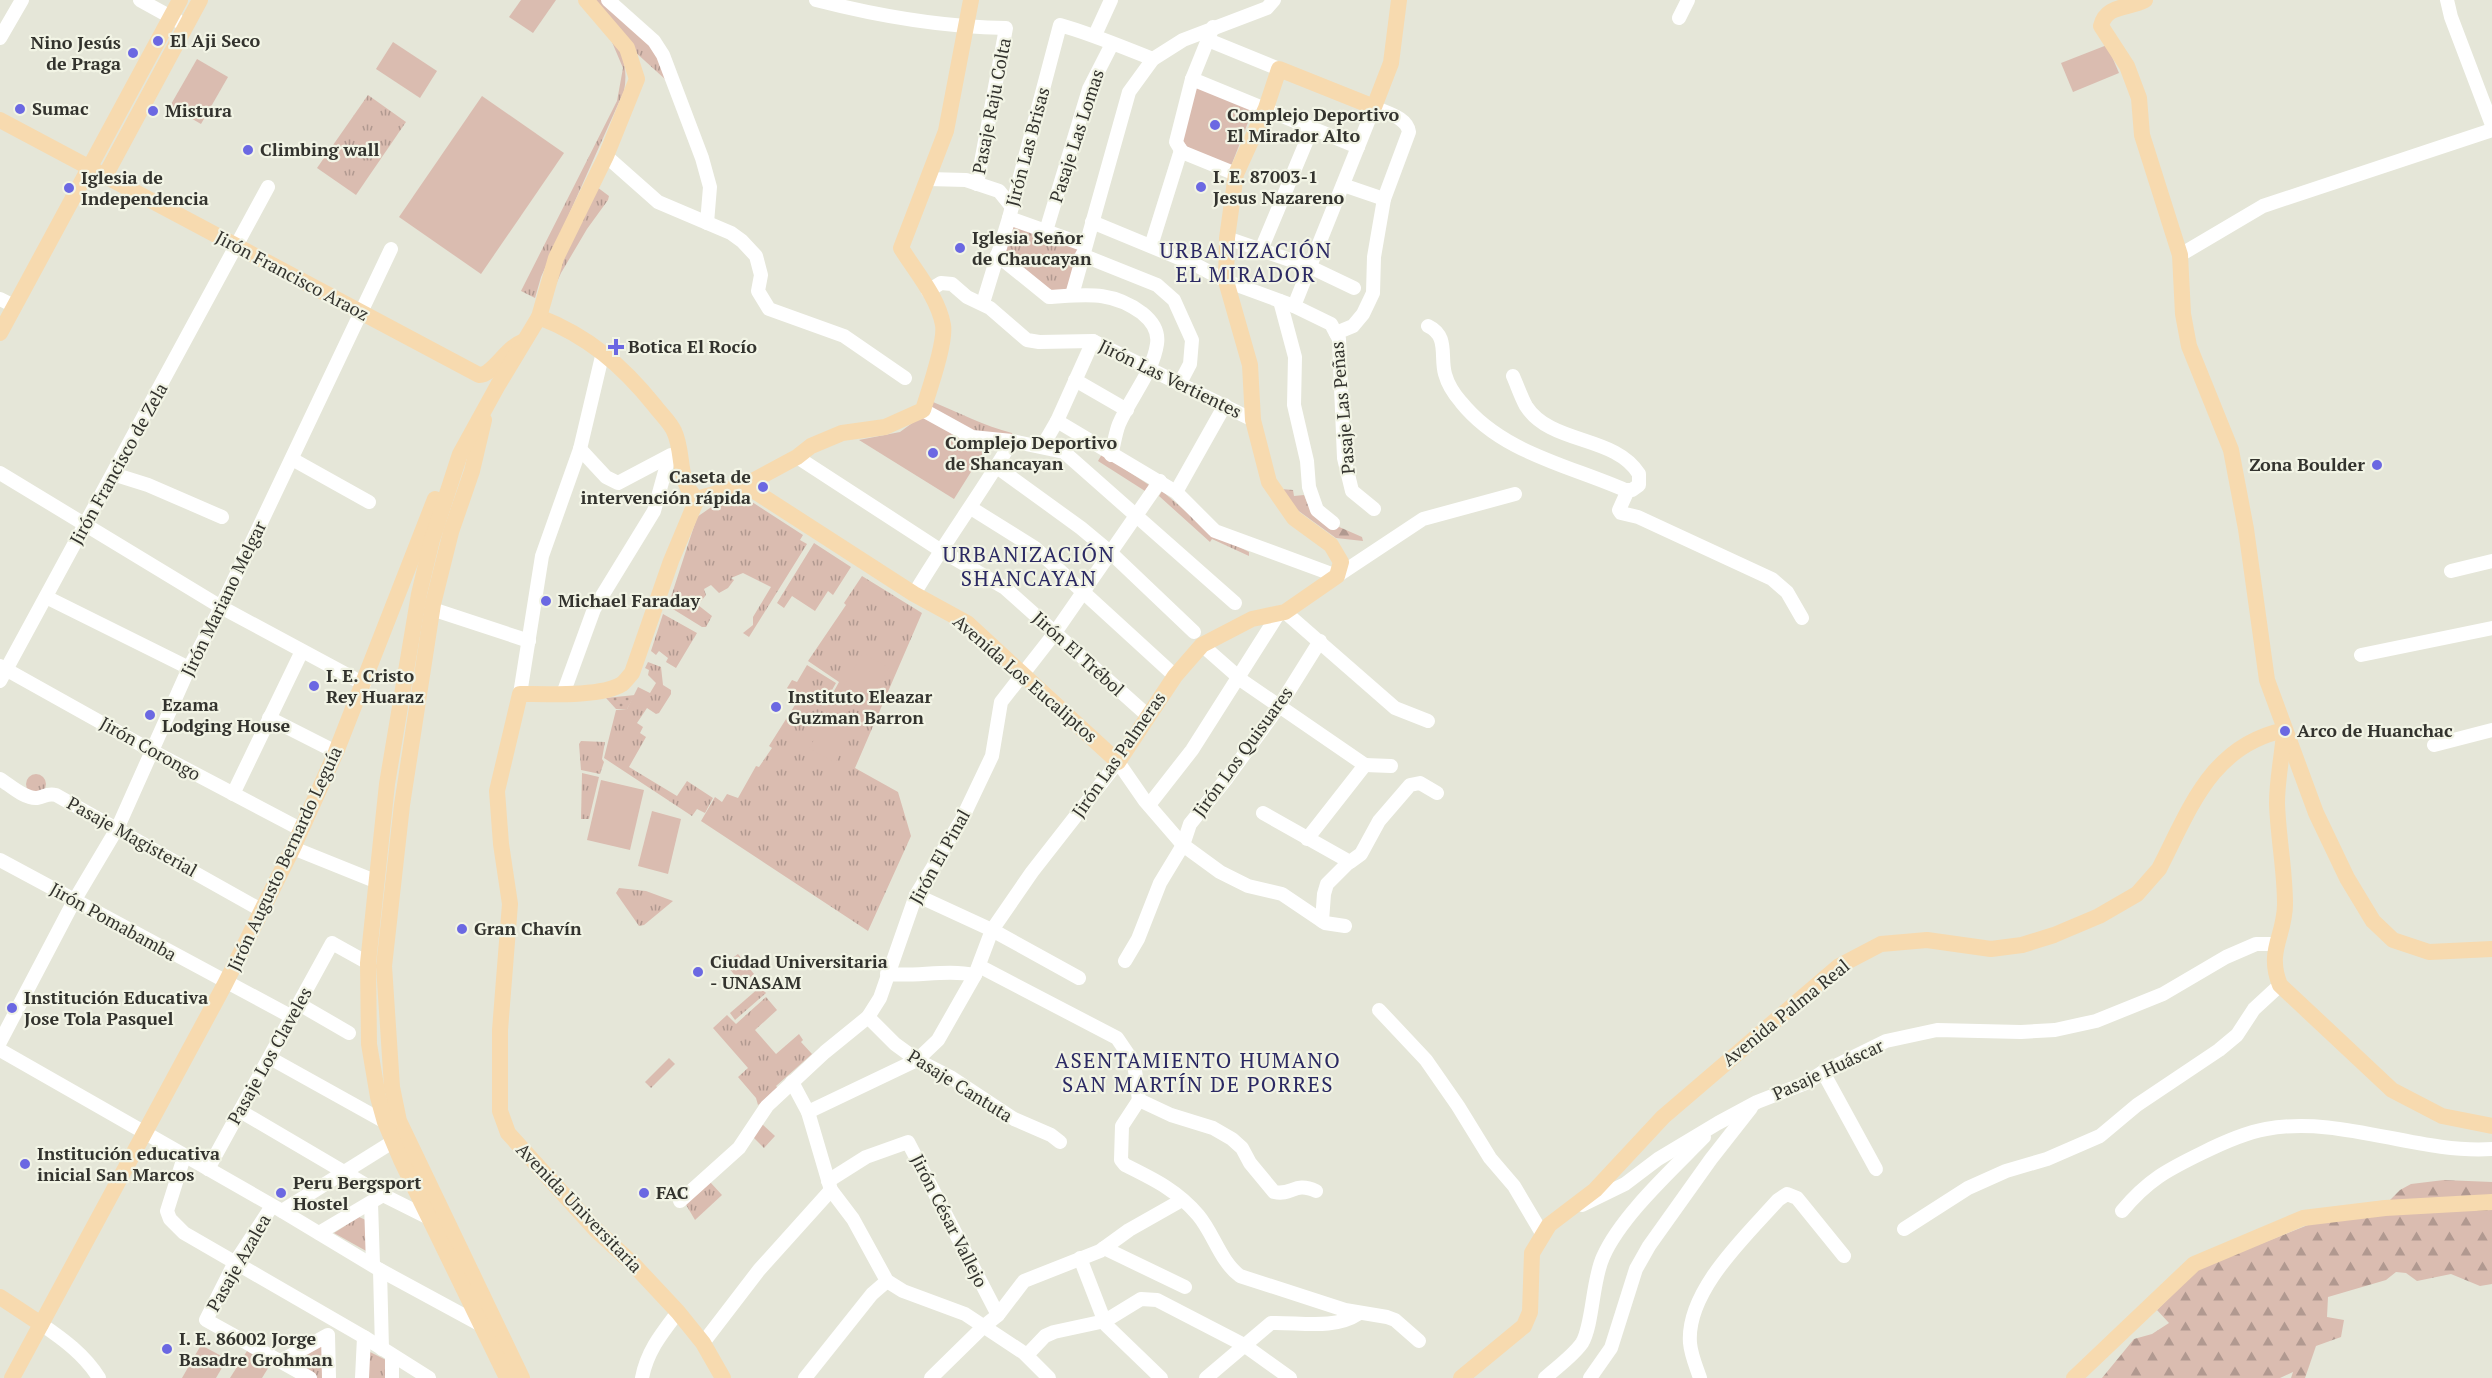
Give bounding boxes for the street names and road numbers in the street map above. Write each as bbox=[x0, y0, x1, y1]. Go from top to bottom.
street label: Pasaje Raju Colta bbox=[966, 36, 1016, 176]
street label: Pasaje Las Lomas bbox=[1043, 66, 1109, 205]
street label: Jirón Las Brisas bbox=[1000, 84, 1055, 209]
street label: Jirón Francisco Araoz bbox=[212, 225, 373, 326]
street label: Jirón Las Vertientes bbox=[1095, 333, 1246, 423]
street label: Pasaje Las Peñas bbox=[1324, 341, 1360, 476]
street label: Jirón Francisco de Zela bbox=[64, 378, 173, 549]
street label: Jirón Mariano Melgar bbox=[175, 517, 271, 680]
street label: Jirón El Trébol bbox=[1028, 606, 1130, 701]
street label: Avenida Los Eucaliptos bbox=[948, 609, 1103, 748]
street label: Jirón Los Quisuares bbox=[1187, 681, 1298, 821]
street label: Jirón Las Palmeras bbox=[1066, 687, 1171, 822]
street label: Jirón Corongo bbox=[96, 711, 205, 786]
street label: Jirón Augusto Bernardo Leguía bbox=[221, 742, 347, 975]
street label: Pasaje Magisterial bbox=[63, 790, 202, 882]
street label: Jirón El Pinal bbox=[903, 805, 975, 908]
street label: Jirón Pomabamba bbox=[46, 876, 181, 966]
street label: Avenida Palma Real bbox=[1717, 953, 1854, 1071]
street label: Pasaje Los Claveles bbox=[221, 983, 317, 1128]
street label: Pasaje Huáscar bbox=[1768, 1033, 1887, 1105]
street label: Pasaje Cantuta bbox=[904, 1043, 1018, 1127]
street label: Avenida Universitaria bbox=[511, 1137, 648, 1277]
street label: Jirón César Vallejo bbox=[906, 1150, 994, 1291]
street label: Pasaje Azalea bbox=[201, 1209, 276, 1316]

